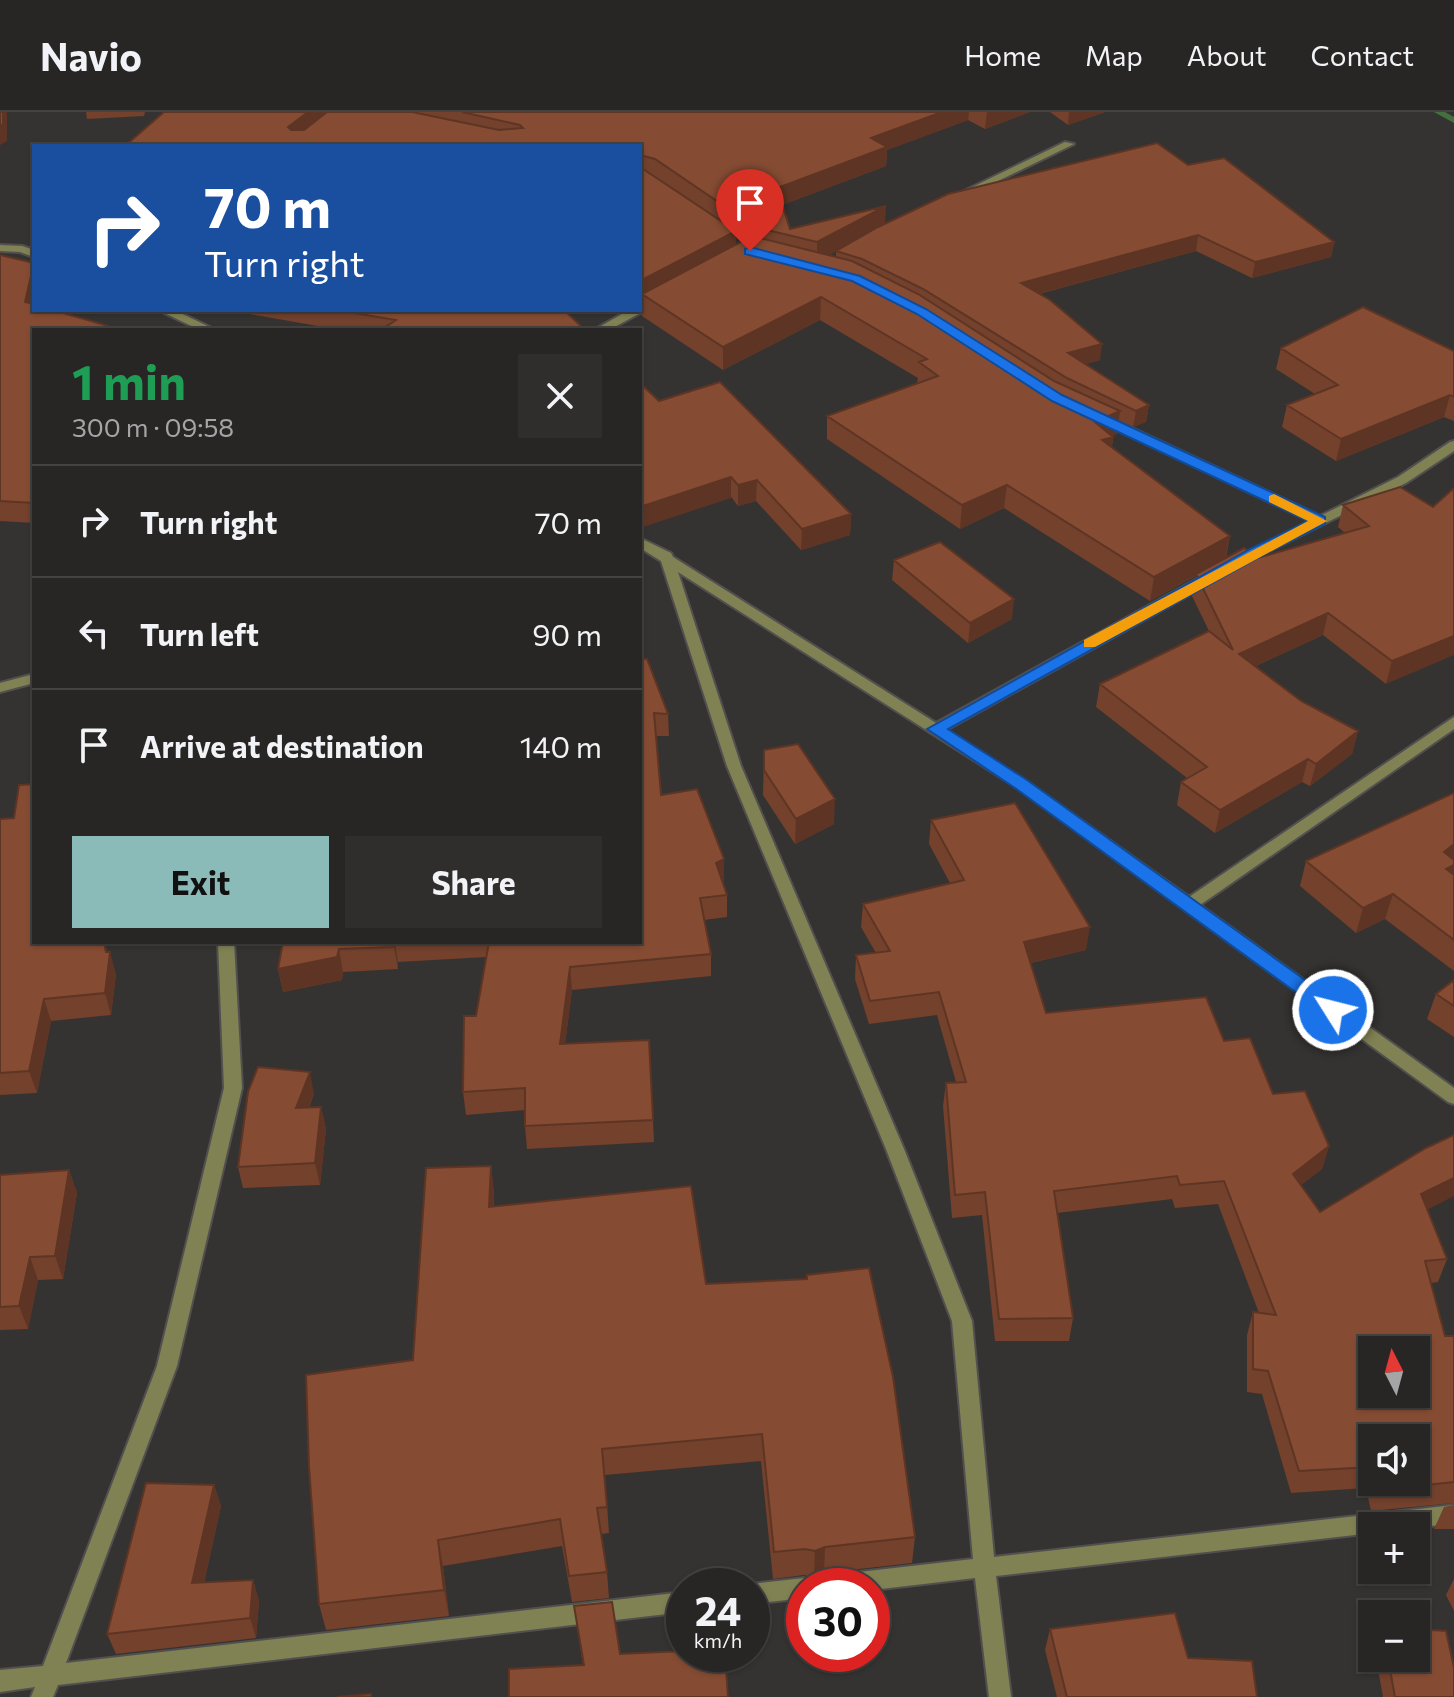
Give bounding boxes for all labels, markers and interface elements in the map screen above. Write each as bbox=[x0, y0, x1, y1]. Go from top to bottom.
text: Navio bbox=[40, 32, 142, 79]
text: Home bbox=[964, 38, 1041, 72]
text: Map bbox=[1085, 38, 1143, 72]
text: About bbox=[1187, 38, 1267, 72]
text: Contact bbox=[1311, 38, 1414, 72]
pin bbox=[716, 169, 784, 251]
text: 70 m bbox=[204, 171, 331, 240]
icon: right bbox=[72, 176, 176, 280]
icon: arrive bbox=[728, 181, 772, 225]
text: Turn right bbox=[204, 240, 365, 284]
text: 1 min bbox=[72, 351, 186, 410]
button: close bbox=[518, 354, 602, 438]
text: 300 m · 09:58 bbox=[72, 411, 234, 442]
icon: right bbox=[72, 499, 116, 543]
text: Turn right bbox=[140, 503, 277, 540]
text: 70 m bbox=[535, 503, 602, 540]
icon: left bbox=[72, 611, 116, 655]
text: Turn left bbox=[140, 615, 259, 652]
text: 90 m bbox=[532, 615, 602, 652]
icon: arrive bbox=[72, 723, 116, 767]
text: Arrive at destination bbox=[140, 727, 424, 764]
text: 140 m bbox=[520, 727, 602, 764]
button: Exit bbox=[72, 836, 329, 928]
button: Share bbox=[345, 836, 602, 928]
position arrow bbox=[1291, 968, 1375, 1052]
north arrow bbox=[1358, 1336, 1430, 1408]
map controls bbox=[1358, 1336, 1430, 1672]
button: sound bbox=[1358, 1424, 1430, 1496]
button: + bbox=[1358, 1512, 1430, 1584]
speed limit sign: 30 bbox=[786, 1568, 890, 1672]
text: 24 bbox=[695, 1585, 741, 1634]
button: − bbox=[1358, 1600, 1430, 1672]
text: km/h bbox=[694, 1628, 742, 1652]

